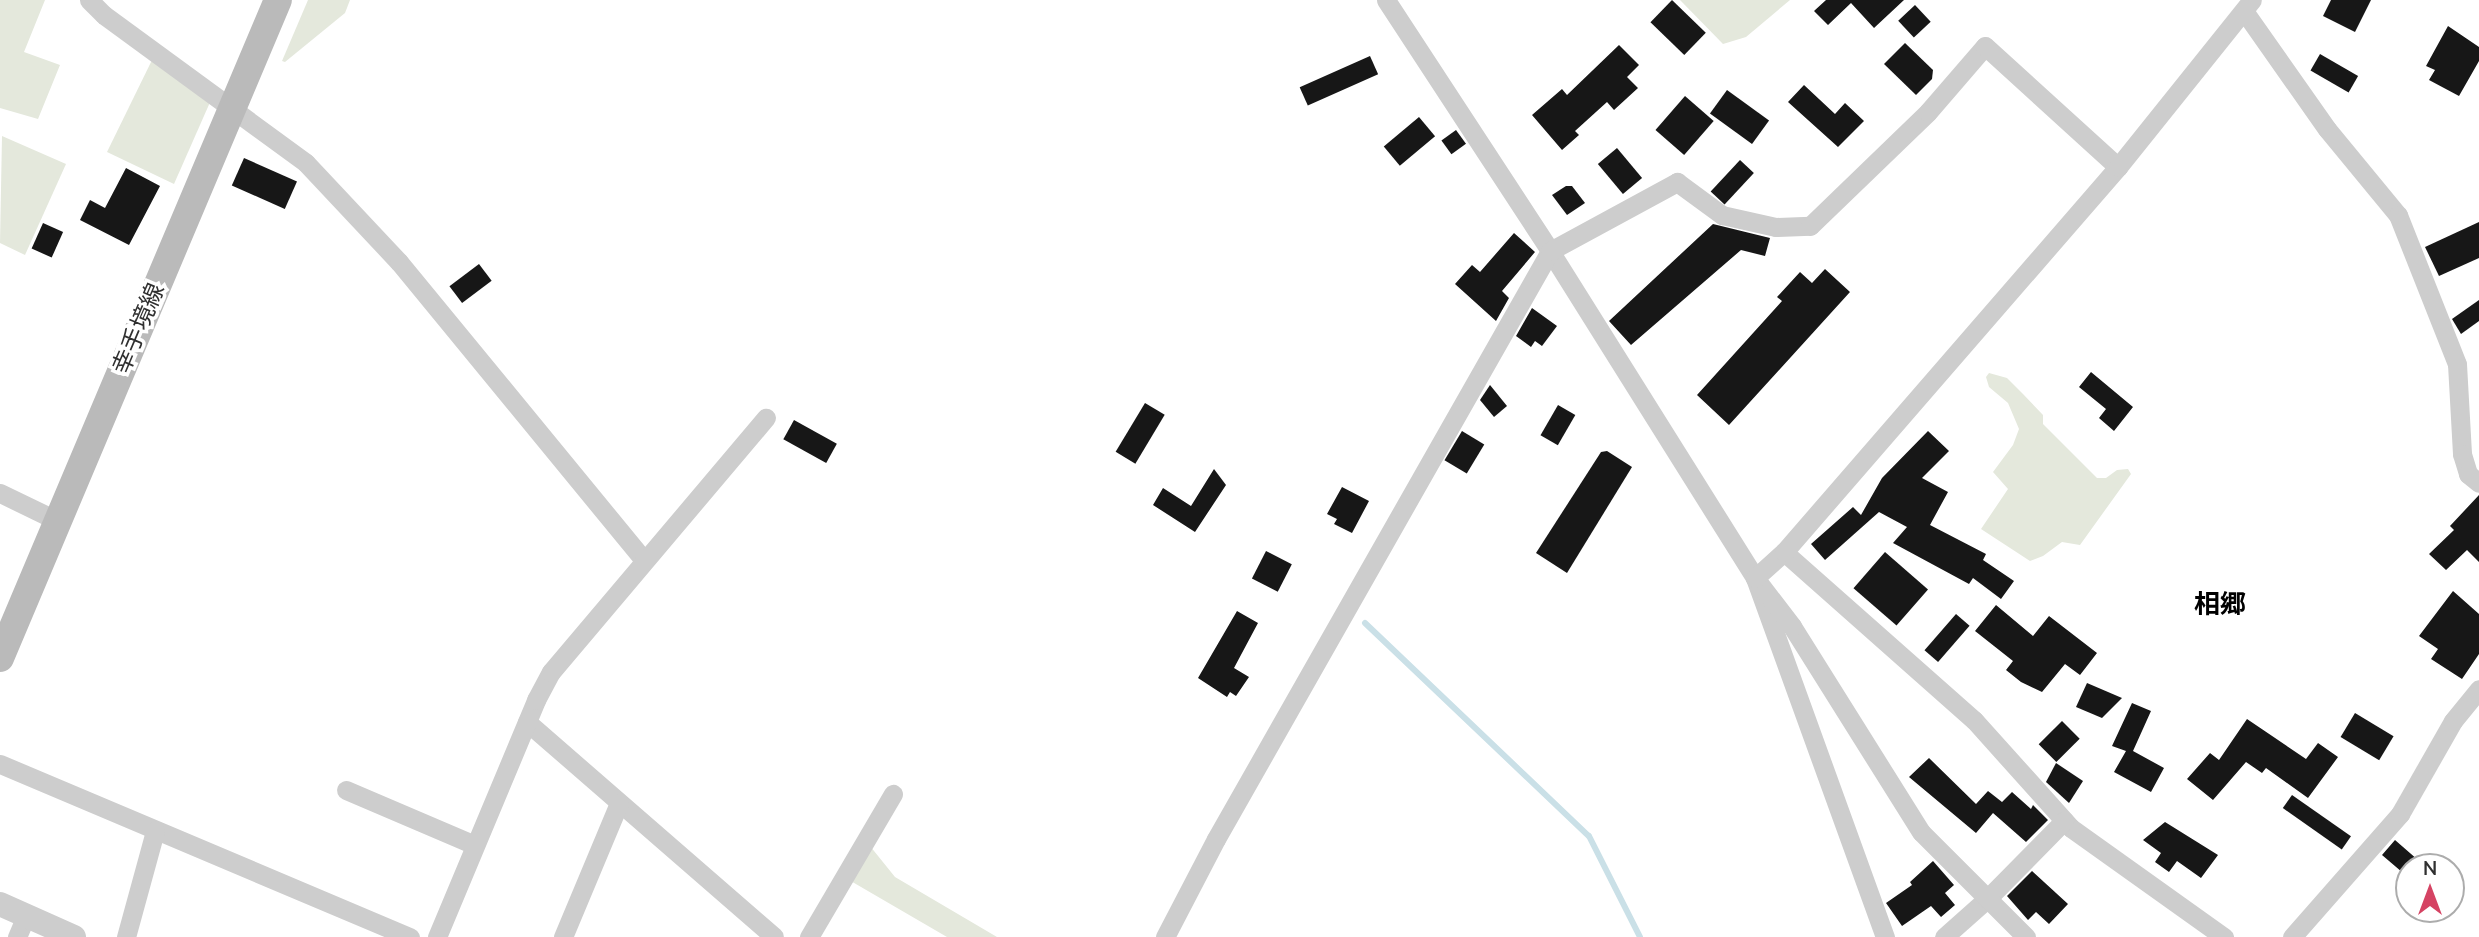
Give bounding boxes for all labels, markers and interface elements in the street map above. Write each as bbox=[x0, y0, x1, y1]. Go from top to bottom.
street label: 幸手境線 bbox=[107, 279, 171, 379]
district label: 相郷 bbox=[2194, 589, 2246, 621]
north arrow bbox=[2395, 853, 2465, 923]
text: N bbox=[2423, 856, 2437, 882]

